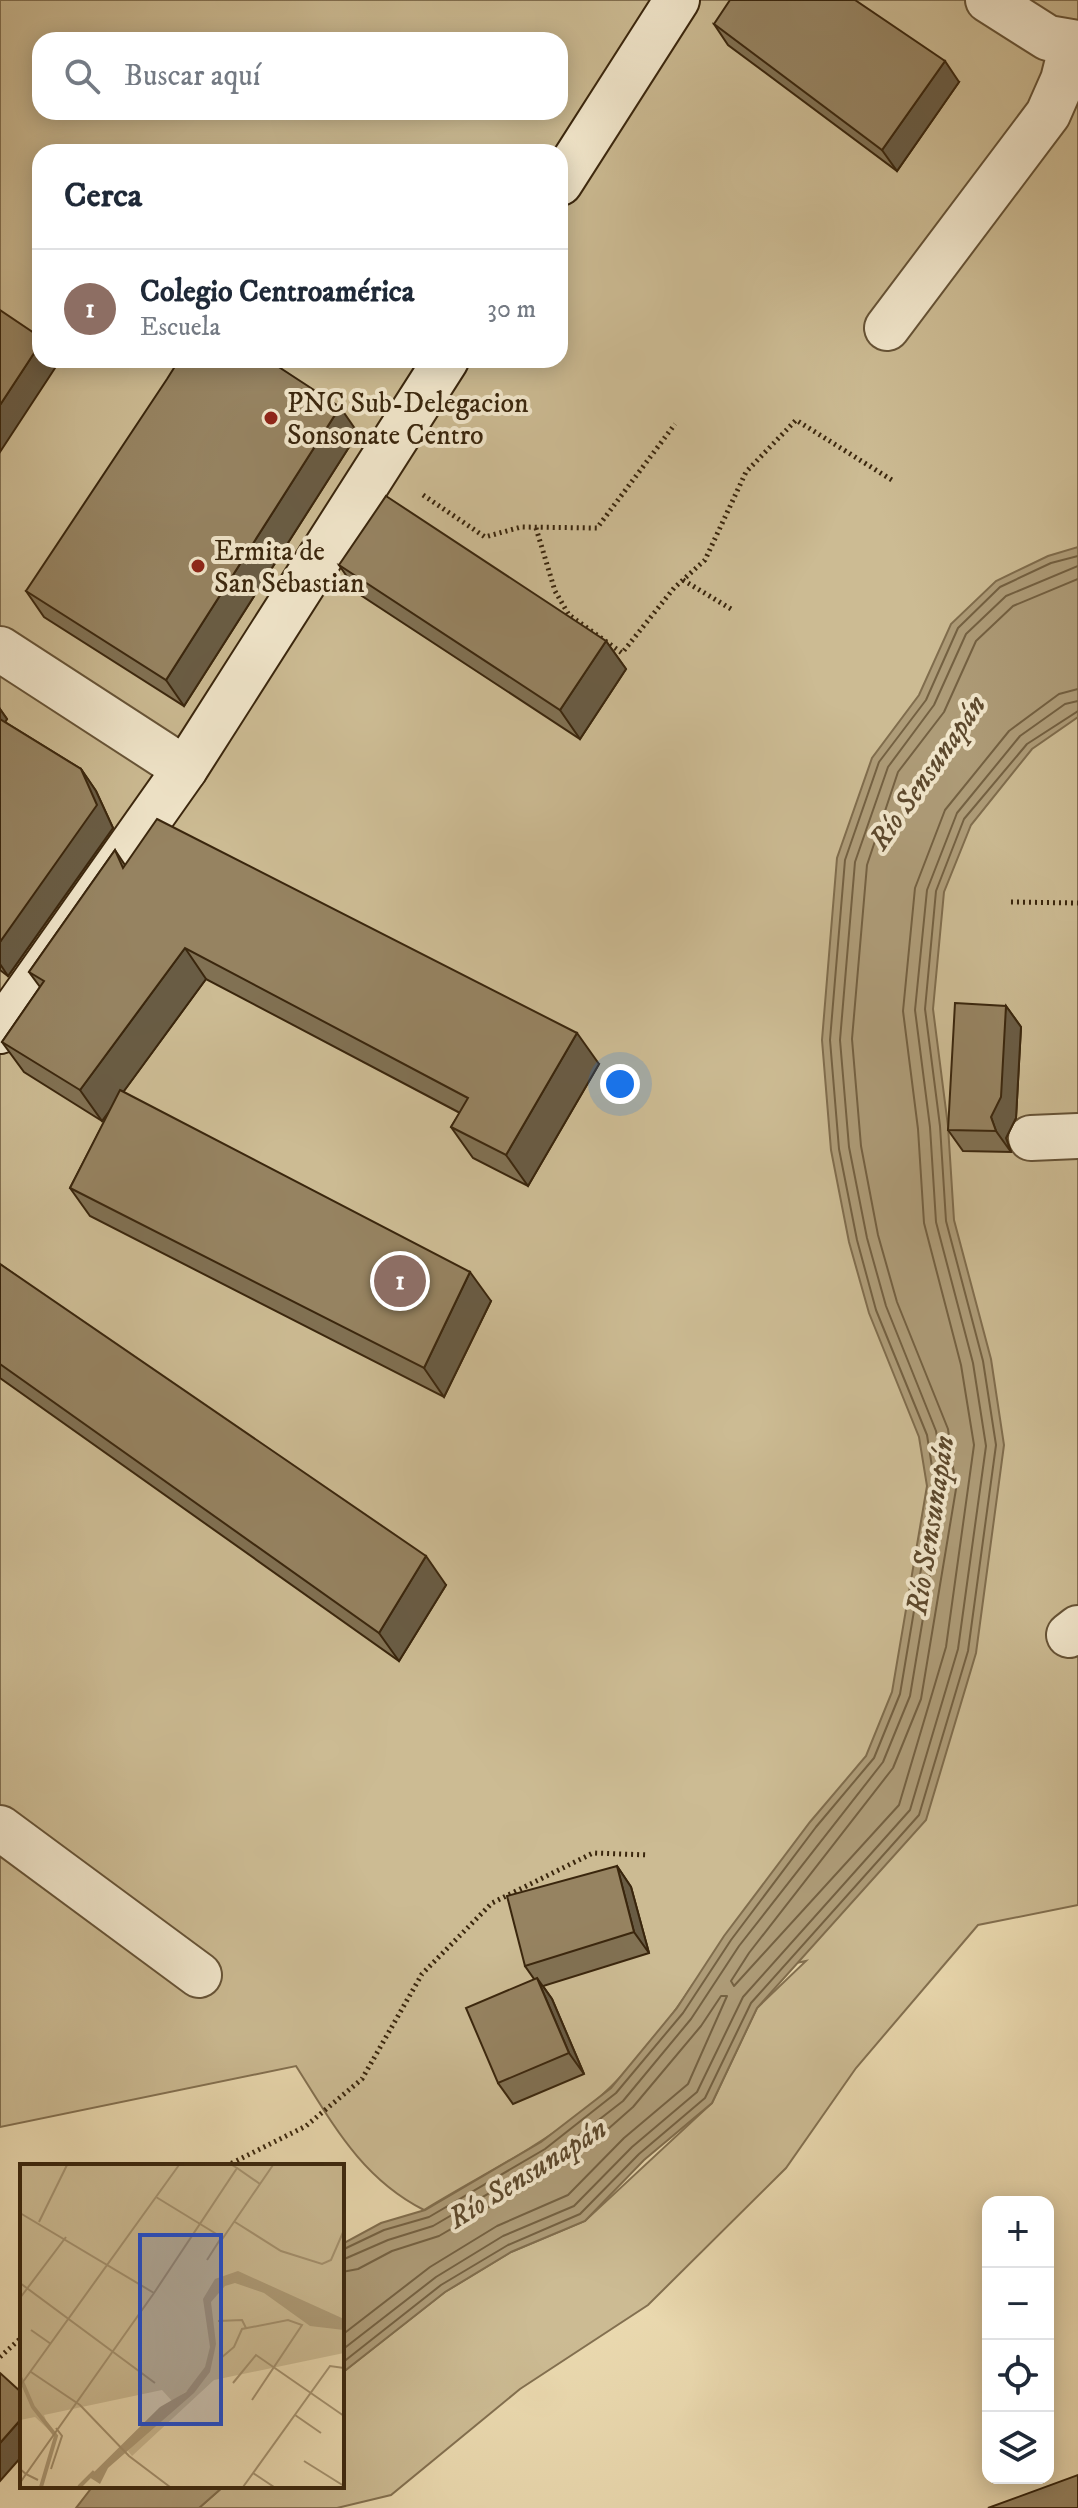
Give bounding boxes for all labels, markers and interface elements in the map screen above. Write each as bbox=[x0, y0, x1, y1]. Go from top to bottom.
search box bbox=[32, 32, 568, 120]
icon: search bbox=[60, 54, 104, 98]
text: Buscar aquí bbox=[124, 58, 261, 95]
text: Cerca bbox=[64, 175, 142, 217]
text: Colegio Centroamérica bbox=[140, 274, 415, 311]
text: 1 bbox=[85, 293, 95, 326]
text: 30 m bbox=[487, 293, 536, 326]
text: Escuela bbox=[140, 311, 220, 344]
place label: PNC Sub-Delegacion Sonsonate Centro bbox=[287, 386, 529, 453]
marker: PNC Sub-Delegacion Sonsonate Centro bbox=[262, 409, 280, 427]
place label: Ermita de San Sebastian bbox=[214, 534, 365, 601]
marker: Ermita de San Sebastian bbox=[189, 557, 207, 575]
water label: Río Sensunapán bbox=[861, 688, 995, 858]
your location bbox=[600, 1064, 640, 1104]
pin: 1 bbox=[374, 1251, 426, 1311]
water label: Río Sensunapán bbox=[899, 1433, 964, 1618]
water label: Río Sensunapán bbox=[441, 2111, 614, 2238]
inset map bbox=[20, 2164, 344, 2488]
map controls bbox=[982, 2196, 1054, 2484]
button: + bbox=[982, 2196, 1054, 2268]
button: − bbox=[982, 2268, 1054, 2340]
button: locate bbox=[982, 2340, 1054, 2412]
button: layers bbox=[982, 2412, 1054, 2484]

